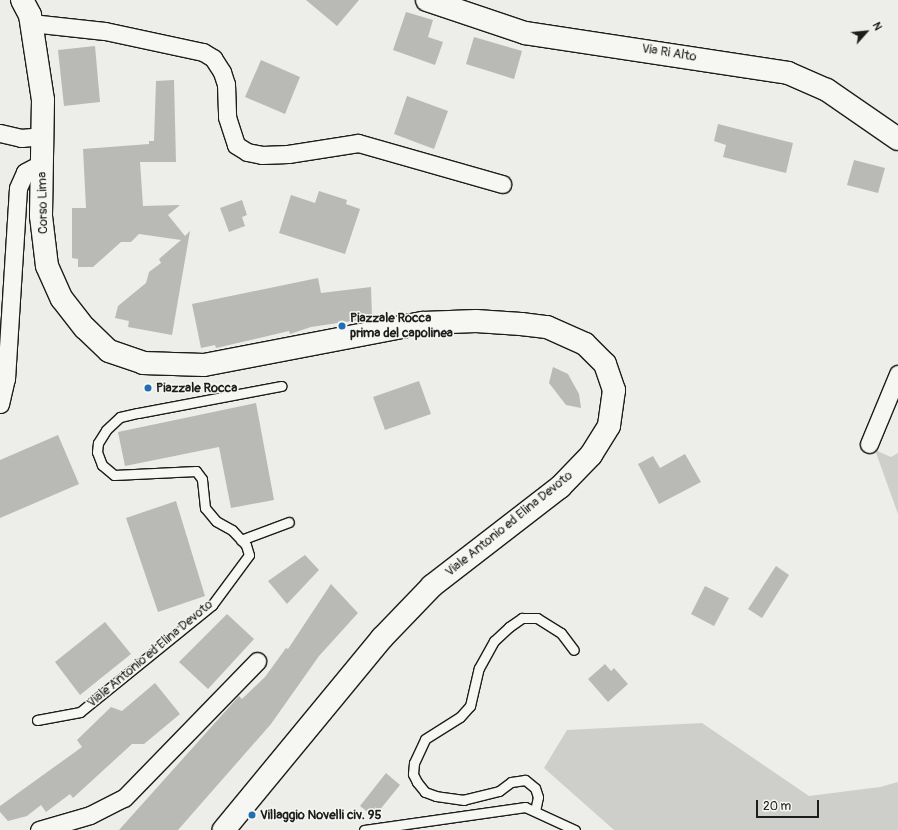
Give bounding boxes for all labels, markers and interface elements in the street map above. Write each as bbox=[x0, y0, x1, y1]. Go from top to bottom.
north arrow bbox=[846, 12, 886, 52]
text: N bbox=[870, 20, 885, 33]
street label: Via Ri Alto bbox=[640, 41, 698, 65]
street label: Corso Lima bbox=[35, 172, 51, 234]
place label: Piazzale Rocca prima del capolinea bbox=[350, 311, 453, 342]
marker: Piazzale Rocca prima del capolinea bbox=[337, 321, 347, 331]
place label: Piazzale Rocca bbox=[156, 380, 237, 396]
marker: Piazzale Rocca bbox=[143, 383, 153, 393]
street label: Viale Antonio ed Elina Devoto bbox=[442, 468, 576, 580]
street label: Viale Antonio ed Elina Devoto bbox=[84, 597, 216, 711]
scale bar bbox=[758, 792, 821, 818]
text: 20 m bbox=[763, 799, 791, 814]
place label: Villaggio Novelli civ. 95 bbox=[260, 807, 381, 823]
marker: Villaggio Novelli civ. 95 bbox=[247, 810, 257, 820]

